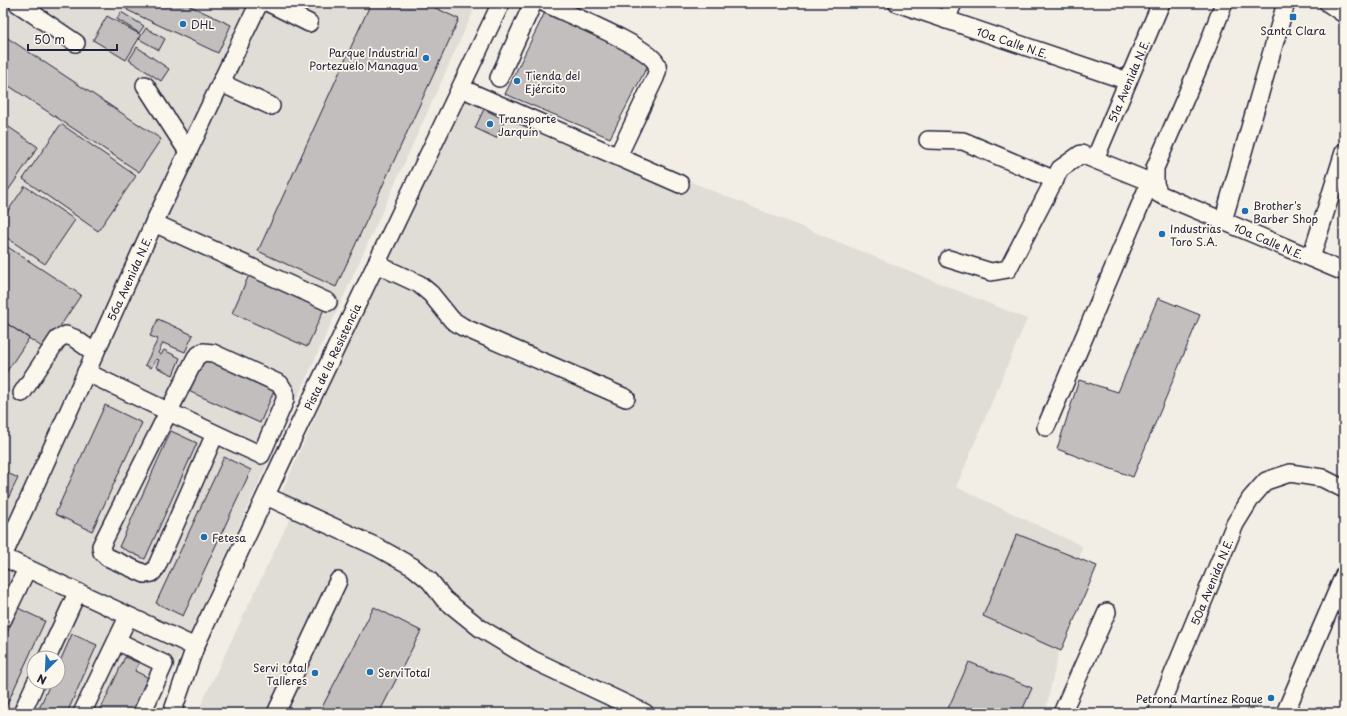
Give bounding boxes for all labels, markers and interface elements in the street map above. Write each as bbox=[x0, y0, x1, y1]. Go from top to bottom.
marker: Santa Clara bbox=[1288, 12, 1298, 22]
place label: DHL bbox=[191, 16, 215, 33]
marker: DHL bbox=[178, 19, 188, 29]
street label: 10a Calle N.E. bbox=[975, 22, 1051, 62]
place label: Santa Clara bbox=[1260, 22, 1326, 39]
scale bar bbox=[28, 26, 117, 52]
text: 50 m bbox=[34, 30, 65, 48]
street label: 51a Avenida N.E. bbox=[1103, 36, 1153, 125]
place label: Parque Industrial Portezuelo Managua bbox=[309, 44, 419, 74]
marker: Parque Industrial Portezuelo Managua bbox=[421, 53, 431, 63]
place label: Tienda del Ejército bbox=[525, 67, 580, 97]
marker: Tienda del Ejército bbox=[512, 76, 522, 86]
place label: Transporte Jarquín bbox=[498, 110, 556, 140]
marker: Transporte Jarquín bbox=[485, 119, 495, 129]
place label: Brother's Barber Shop bbox=[1253, 197, 1319, 227]
marker: Brother's Barber Shop bbox=[1240, 206, 1250, 216]
street label: 10a Calle N.E. bbox=[1231, 218, 1307, 263]
place label: Industrias Toro S.A. bbox=[1170, 220, 1221, 250]
marker: Industrias Toro S.A. bbox=[1157, 229, 1167, 239]
street label: 56a Avenida N.E. bbox=[102, 233, 156, 323]
street label: Pista de la Resistencia bbox=[299, 300, 365, 413]
place label: Fetesa bbox=[212, 529, 246, 546]
marker: Fetesa bbox=[199, 532, 209, 542]
street label: 50a Avenida N.E. bbox=[1186, 536, 1237, 628]
north arrow bbox=[26, 650, 66, 690]
place label: Servi total Talleres bbox=[253, 659, 307, 689]
place label: ServiTotal bbox=[378, 664, 430, 681]
marker: ServiTotal bbox=[365, 667, 375, 677]
marker: Servi total Talleres bbox=[310, 668, 320, 678]
text: N bbox=[34, 670, 49, 689]
place label: Petrona Martínez Roque bbox=[1136, 690, 1263, 707]
marker: Petrona Martínez Roque bbox=[1266, 693, 1276, 703]

